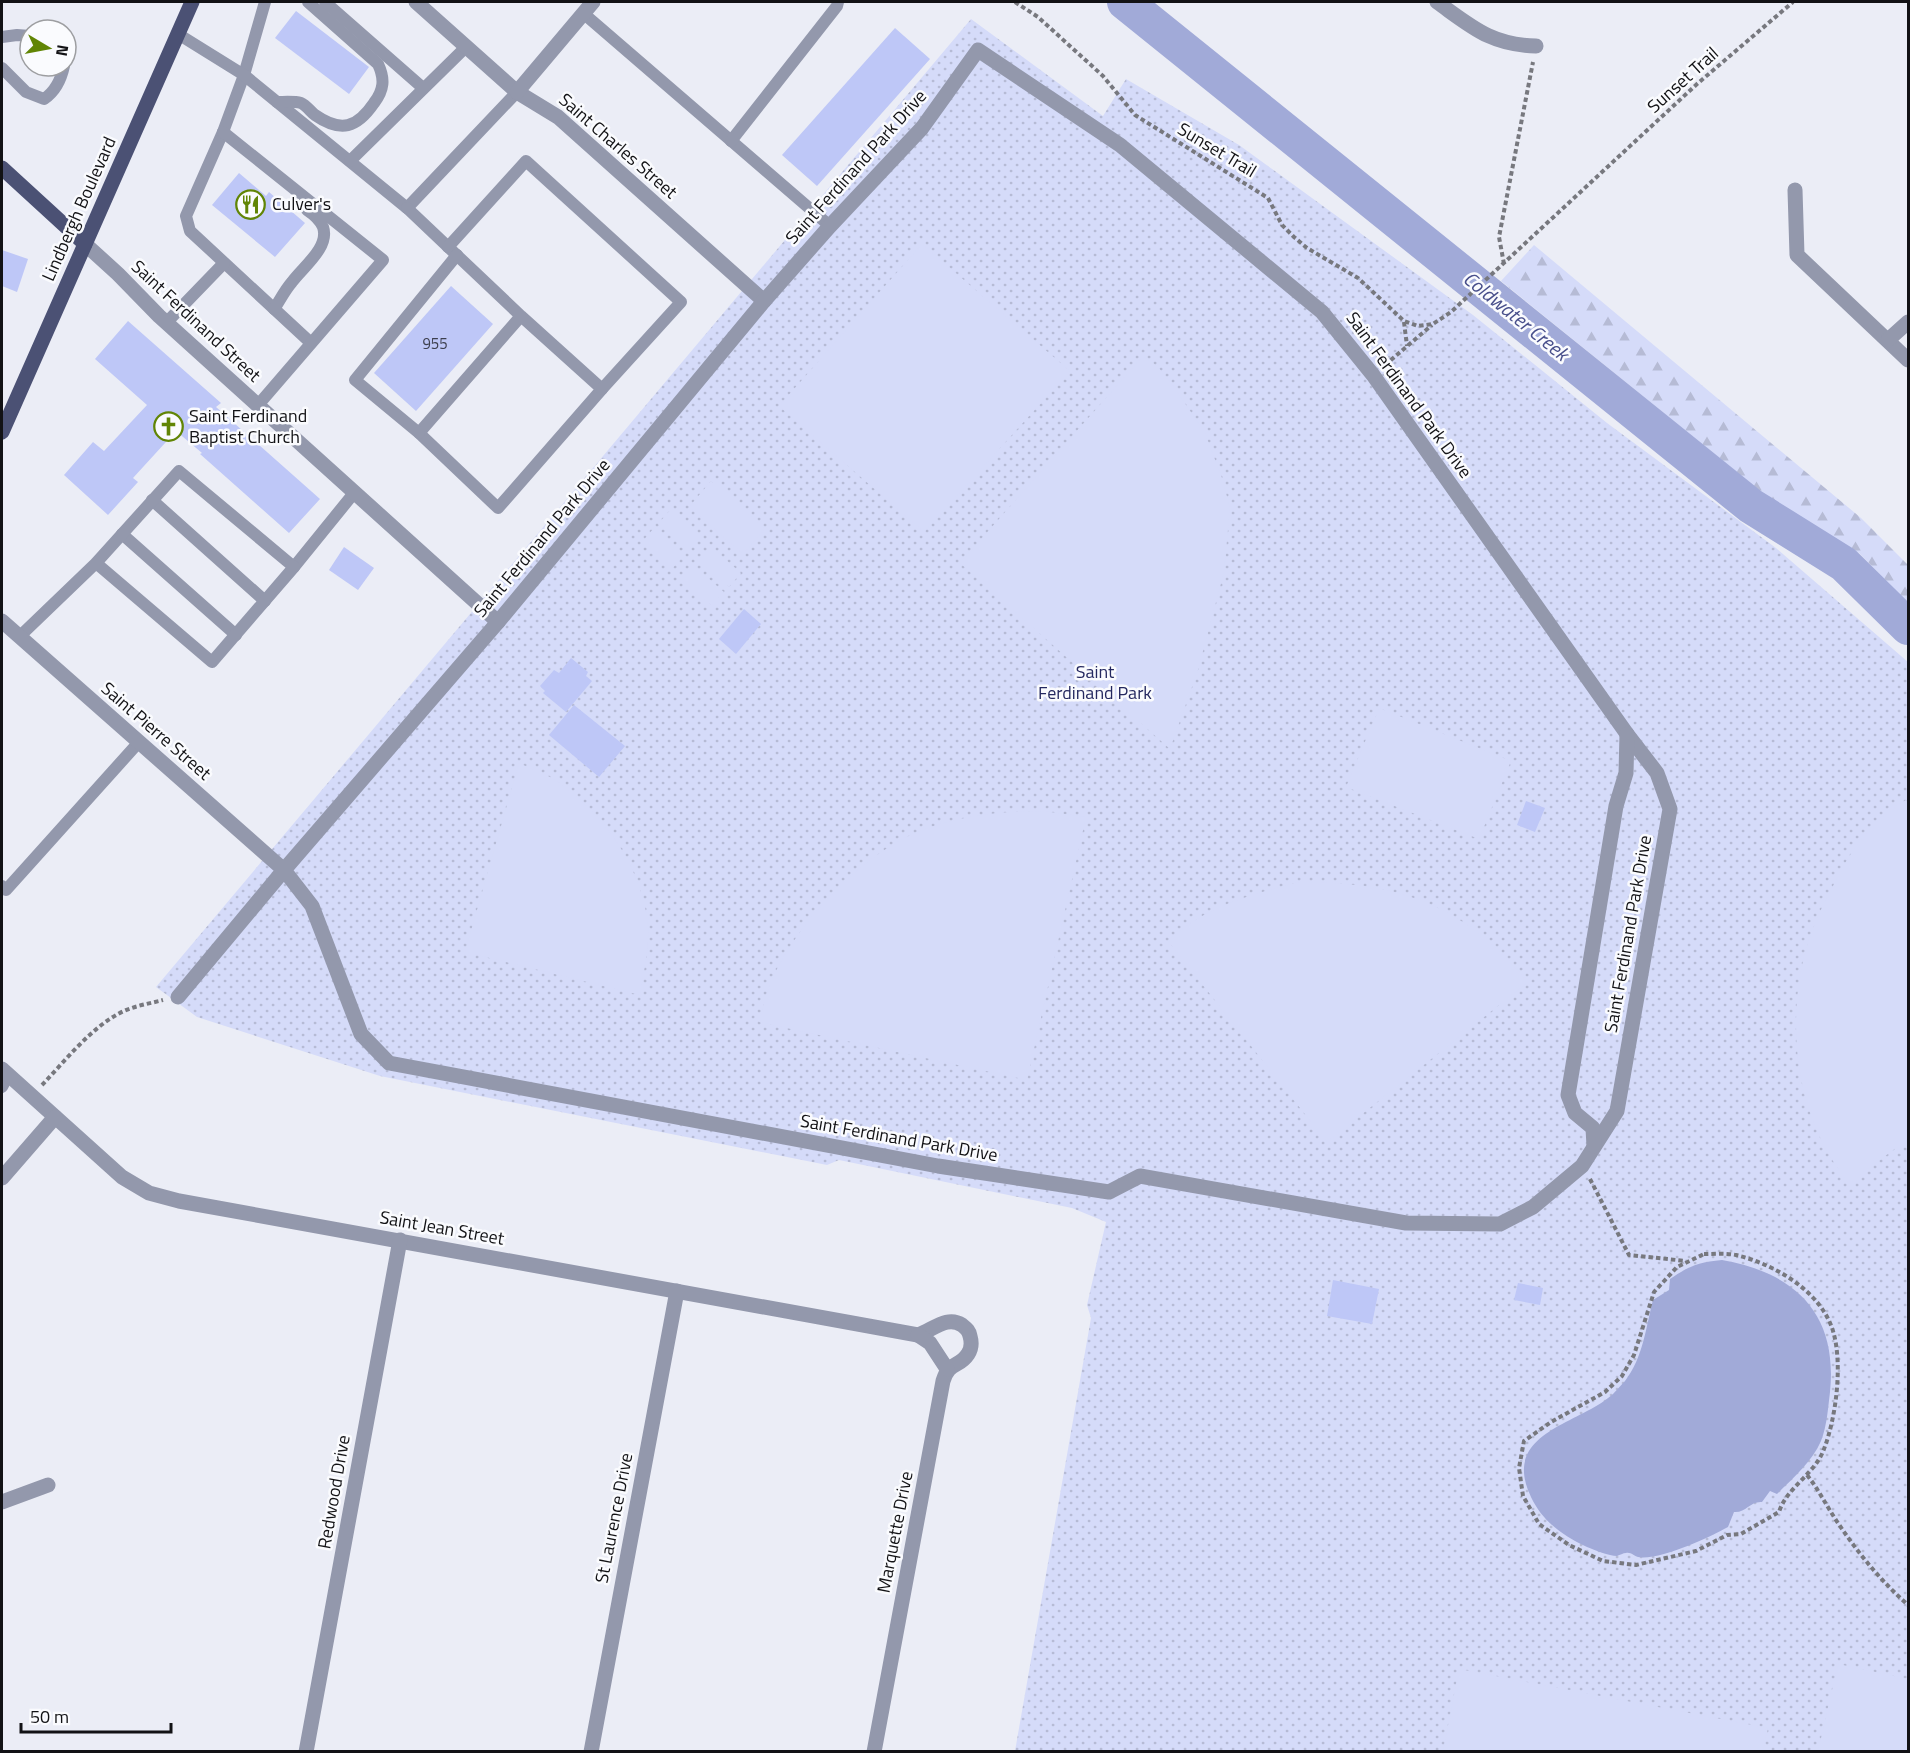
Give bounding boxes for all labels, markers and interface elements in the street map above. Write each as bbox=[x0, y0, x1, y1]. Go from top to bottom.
north arrow bbox=[18, 18, 78, 78]
street label: Sunset Trail bbox=[1641, 40, 1724, 119]
text: N bbox=[50, 43, 76, 58]
street label: Saint Ferdinand Park Drive bbox=[779, 83, 933, 250]
street label: Saint Charles Street bbox=[553, 86, 684, 205]
street label: Sunset Trail bbox=[1173, 115, 1262, 184]
street label: Lindbergh Boulevard bbox=[35, 132, 123, 285]
restaurant icon: Culver's bbox=[235, 188, 267, 220]
place label: Culver's bbox=[272, 190, 331, 217]
street label: Saint Ferdinand Street bbox=[126, 253, 268, 388]
water label: Coldwater Creek bbox=[1457, 263, 1578, 369]
street label: Saint Ferdinand Park Drive bbox=[1340, 306, 1479, 484]
house number: 955 bbox=[422, 332, 448, 355]
place label: Saint Ferdinand Baptist Church bbox=[189, 402, 307, 450]
church icon: Saint Ferdinand Baptist Church bbox=[152, 410, 184, 442]
street label: Saint Ferdinand Park Drive bbox=[467, 452, 616, 623]
park label: Saint Ferdinand Park bbox=[1038, 658, 1152, 706]
street label: Saint Pierre Street bbox=[95, 675, 218, 787]
street label: Saint Ferdinand Park Drive bbox=[1597, 833, 1658, 1035]
street label: Saint Ferdinand Park Drive bbox=[798, 1107, 1000, 1168]
street label: Saint Jean Street bbox=[378, 1203, 507, 1252]
street label: Redwood Drive bbox=[310, 1433, 357, 1551]
street label: St Laurence Drive bbox=[588, 1451, 639, 1585]
street label: Marquette Drive bbox=[869, 1469, 920, 1595]
scale bar bbox=[21, 1696, 171, 1734]
text: 50 m bbox=[30, 1703, 69, 1730]

